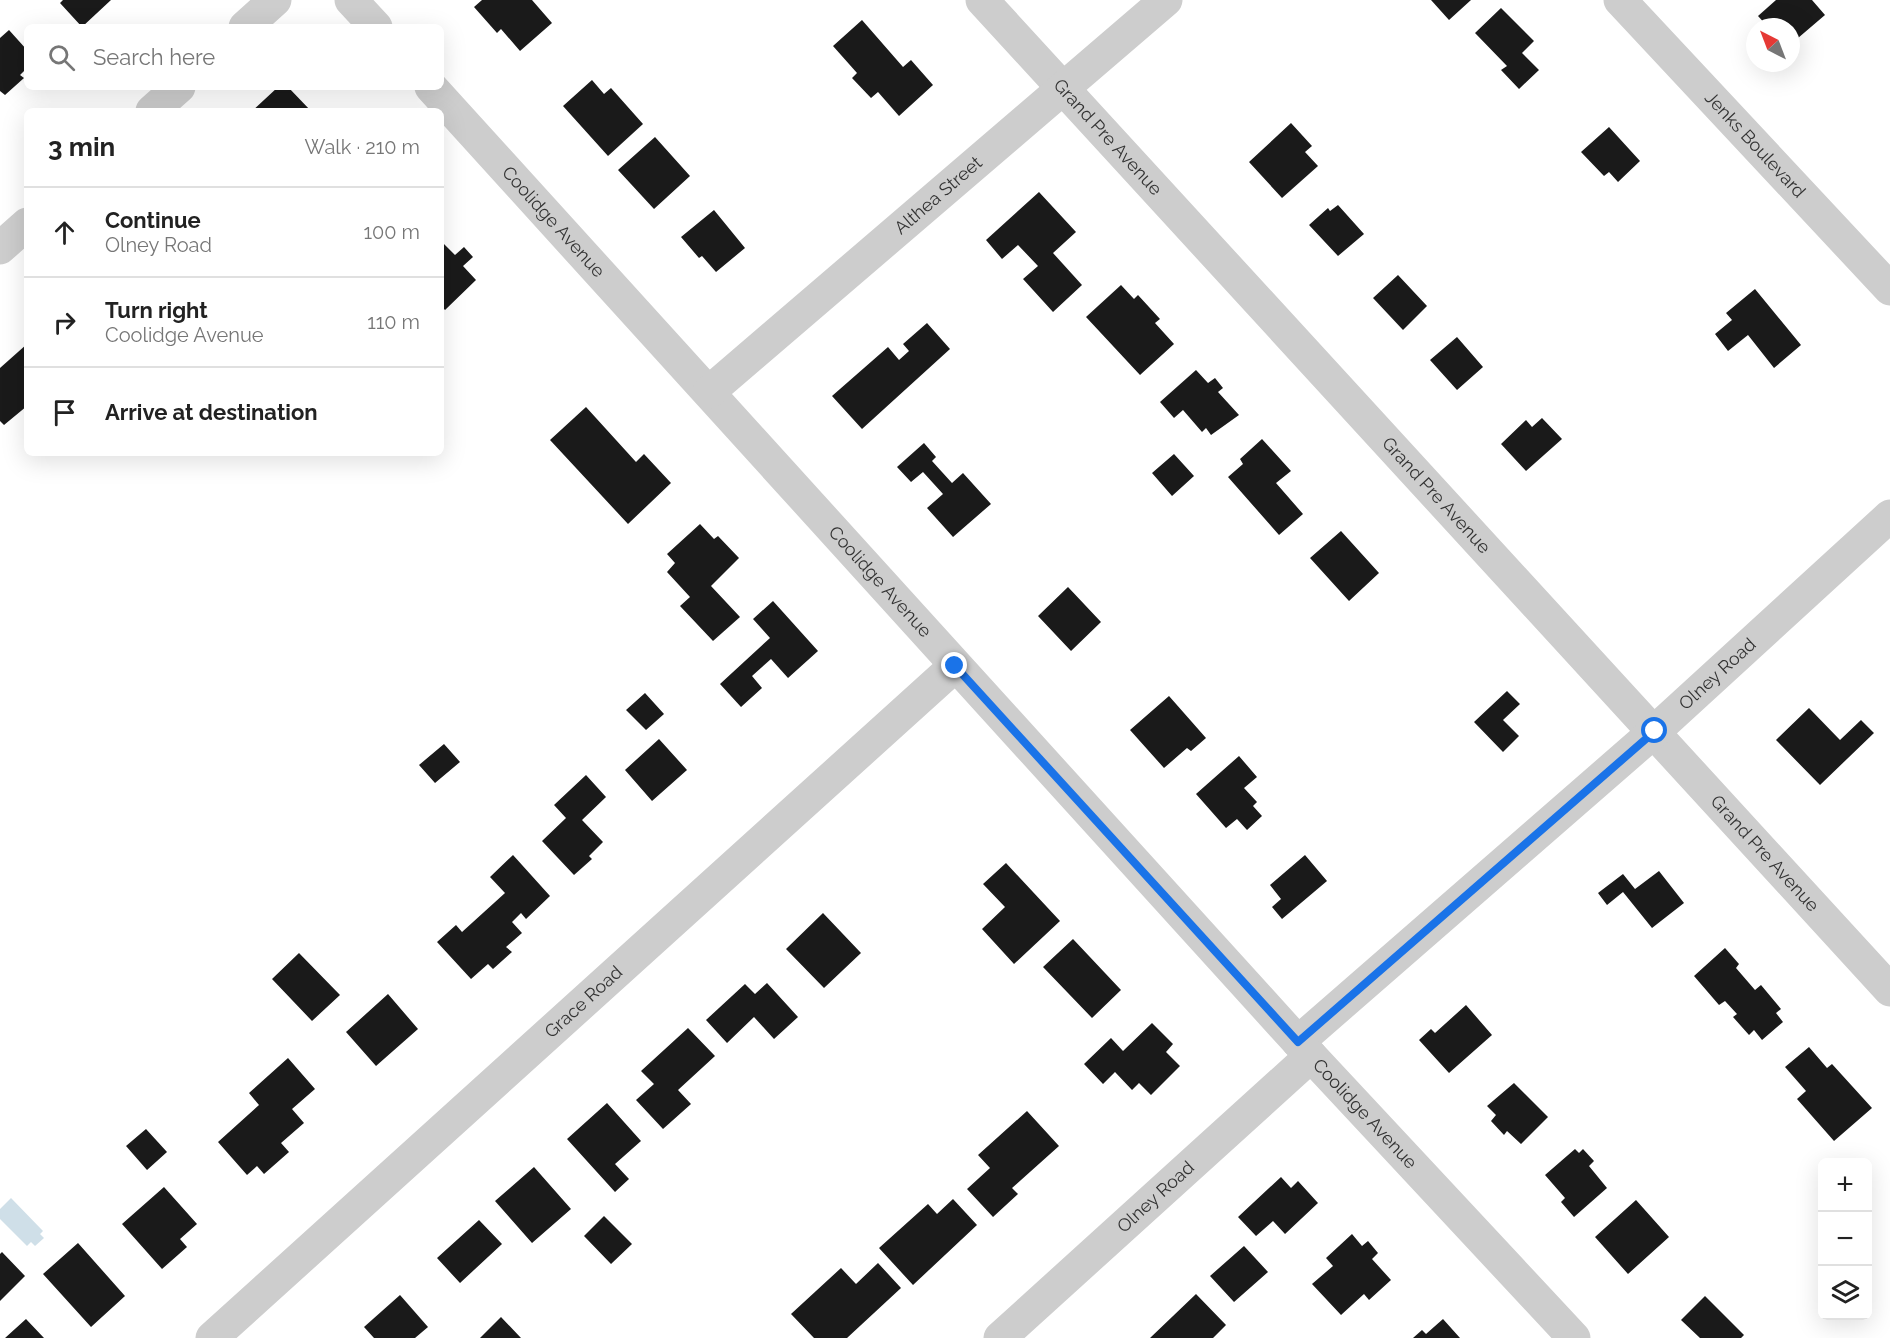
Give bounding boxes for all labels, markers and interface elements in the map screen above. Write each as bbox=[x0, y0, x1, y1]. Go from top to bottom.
north arrow bbox=[1746, 18, 1800, 72]
search box bbox=[24, 24, 444, 90]
icon: search bbox=[45, 41, 78, 74]
text: Search here bbox=[93, 44, 215, 70]
street label: Grand Pre Avenue bbox=[1050, 74, 1167, 200]
street label: Jenks Boulevard bbox=[1701, 87, 1810, 202]
text: 3 min bbox=[48, 132, 115, 162]
text: Walk · 210 m bbox=[305, 135, 420, 159]
street label: Althea Street bbox=[890, 152, 986, 238]
street label: Coolidge Avenue bbox=[498, 161, 610, 282]
text: Continue bbox=[105, 207, 201, 233]
icon: ahead bbox=[48, 216, 81, 249]
text: 100 m bbox=[363, 220, 420, 244]
text: Olney Road bbox=[105, 233, 212, 257]
text: Turn right bbox=[105, 297, 208, 323]
icon: right bbox=[48, 306, 81, 339]
text: 110 m bbox=[367, 310, 420, 334]
text: Coolidge Avenue bbox=[105, 323, 264, 347]
icon: arrive bbox=[48, 396, 81, 429]
text: Arrive at destination bbox=[105, 399, 318, 425]
street label: Grand Pre Avenue bbox=[1378, 432, 1495, 558]
street label: Coolidge Avenue bbox=[825, 521, 936, 641]
street label: Olney Road bbox=[1674, 633, 1760, 714]
route end bbox=[941, 652, 967, 678]
route start bbox=[1641, 717, 1667, 743]
street label: Grand Pre Avenue bbox=[1707, 791, 1824, 916]
street label: Grace Road bbox=[540, 961, 626, 1042]
street label: Coolidge Avenue bbox=[1309, 1054, 1422, 1173]
street label: Olney Road bbox=[1112, 1156, 1198, 1237]
map controls bbox=[1818, 1158, 1872, 1320]
button: + bbox=[1818, 1158, 1872, 1212]
button: − bbox=[1818, 1212, 1872, 1266]
button: layers bbox=[1818, 1266, 1872, 1320]

